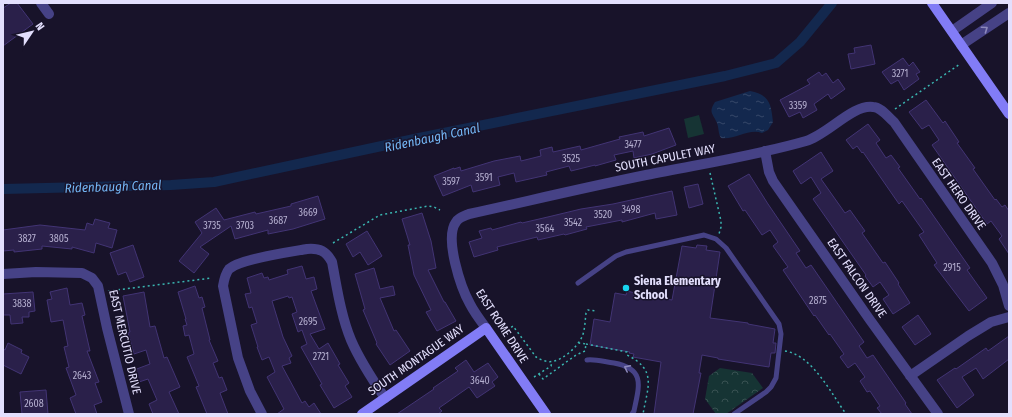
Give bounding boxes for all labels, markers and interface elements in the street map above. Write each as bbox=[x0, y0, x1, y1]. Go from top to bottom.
north arrow bbox=[12, 12, 52, 52]
text: N bbox=[33, 20, 47, 33]
one-way arrow bbox=[981, 26, 988, 34]
house number: 3271 bbox=[892, 68, 908, 80]
house number: 3359 bbox=[789, 100, 807, 112]
water label: Ridenbaugh Canal bbox=[383, 120, 482, 155]
house number: 3477 bbox=[624, 139, 642, 151]
street label: SOUTH CAPULET WAY bbox=[614, 141, 716, 175]
house number: 3525 bbox=[562, 153, 580, 165]
street label: EAST HERO DRIVE bbox=[929, 156, 989, 233]
house number: 3591 bbox=[475, 172, 493, 184]
house number: 3597 bbox=[442, 176, 460, 188]
water label: Ridenbaugh Canal bbox=[64, 177, 162, 196]
house number: 3498 bbox=[622, 204, 640, 216]
house number: 3669 bbox=[298, 207, 318, 219]
house number: 3520 bbox=[594, 209, 612, 221]
house number: 3687 bbox=[269, 215, 287, 227]
house number: 3542 bbox=[564, 217, 583, 229]
house number: 3735 bbox=[203, 220, 221, 232]
house number: 3703 bbox=[236, 220, 254, 232]
house number: 3564 bbox=[536, 223, 555, 235]
house number: 3827 bbox=[18, 233, 36, 245]
house number: 3805 bbox=[49, 233, 69, 245]
street label: EAST FALCON DRIVE bbox=[824, 236, 890, 321]
house number: 2915 bbox=[943, 262, 961, 274]
place label: Siena Elementary School bbox=[634, 274, 721, 302]
marker: Siena Elementary School bbox=[621, 283, 631, 293]
street label: EAST ROME DRIVE bbox=[473, 286, 531, 366]
street label: EAST MERCUTIO DRIVE bbox=[106, 288, 144, 396]
house number: 2875 bbox=[809, 295, 827, 307]
house number: 3838 bbox=[12, 298, 32, 310]
house number: 2695 bbox=[299, 316, 318, 328]
street label: SOUTH MONTAGUE WAY bbox=[365, 322, 467, 398]
house number: 2721 bbox=[313, 351, 329, 363]
one-way arrow bbox=[624, 365, 631, 372]
house number: 2643 bbox=[73, 370, 92, 382]
house number: 3640 bbox=[470, 375, 490, 387]
house number: 2608 bbox=[24, 398, 44, 410]

